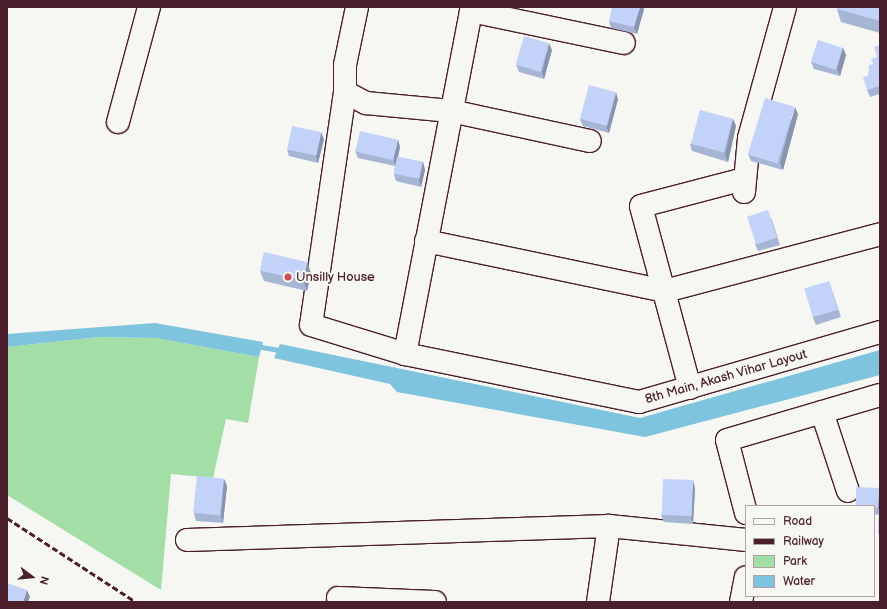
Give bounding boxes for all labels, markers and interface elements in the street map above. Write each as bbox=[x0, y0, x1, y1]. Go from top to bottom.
place label: Unsilly House bbox=[296, 269, 376, 285]
marker: Unsilly House bbox=[283, 272, 293, 282]
street label: 8th Main, Akash Vihar Layout bbox=[643, 346, 809, 408]
legend bbox=[745, 505, 875, 597]
text: Road bbox=[783, 514, 812, 529]
text: Railway bbox=[783, 534, 824, 549]
text: Park bbox=[783, 554, 807, 569]
north arrow bbox=[12, 557, 52, 597]
text: Water bbox=[783, 574, 815, 589]
text: N bbox=[37, 575, 51, 586]

